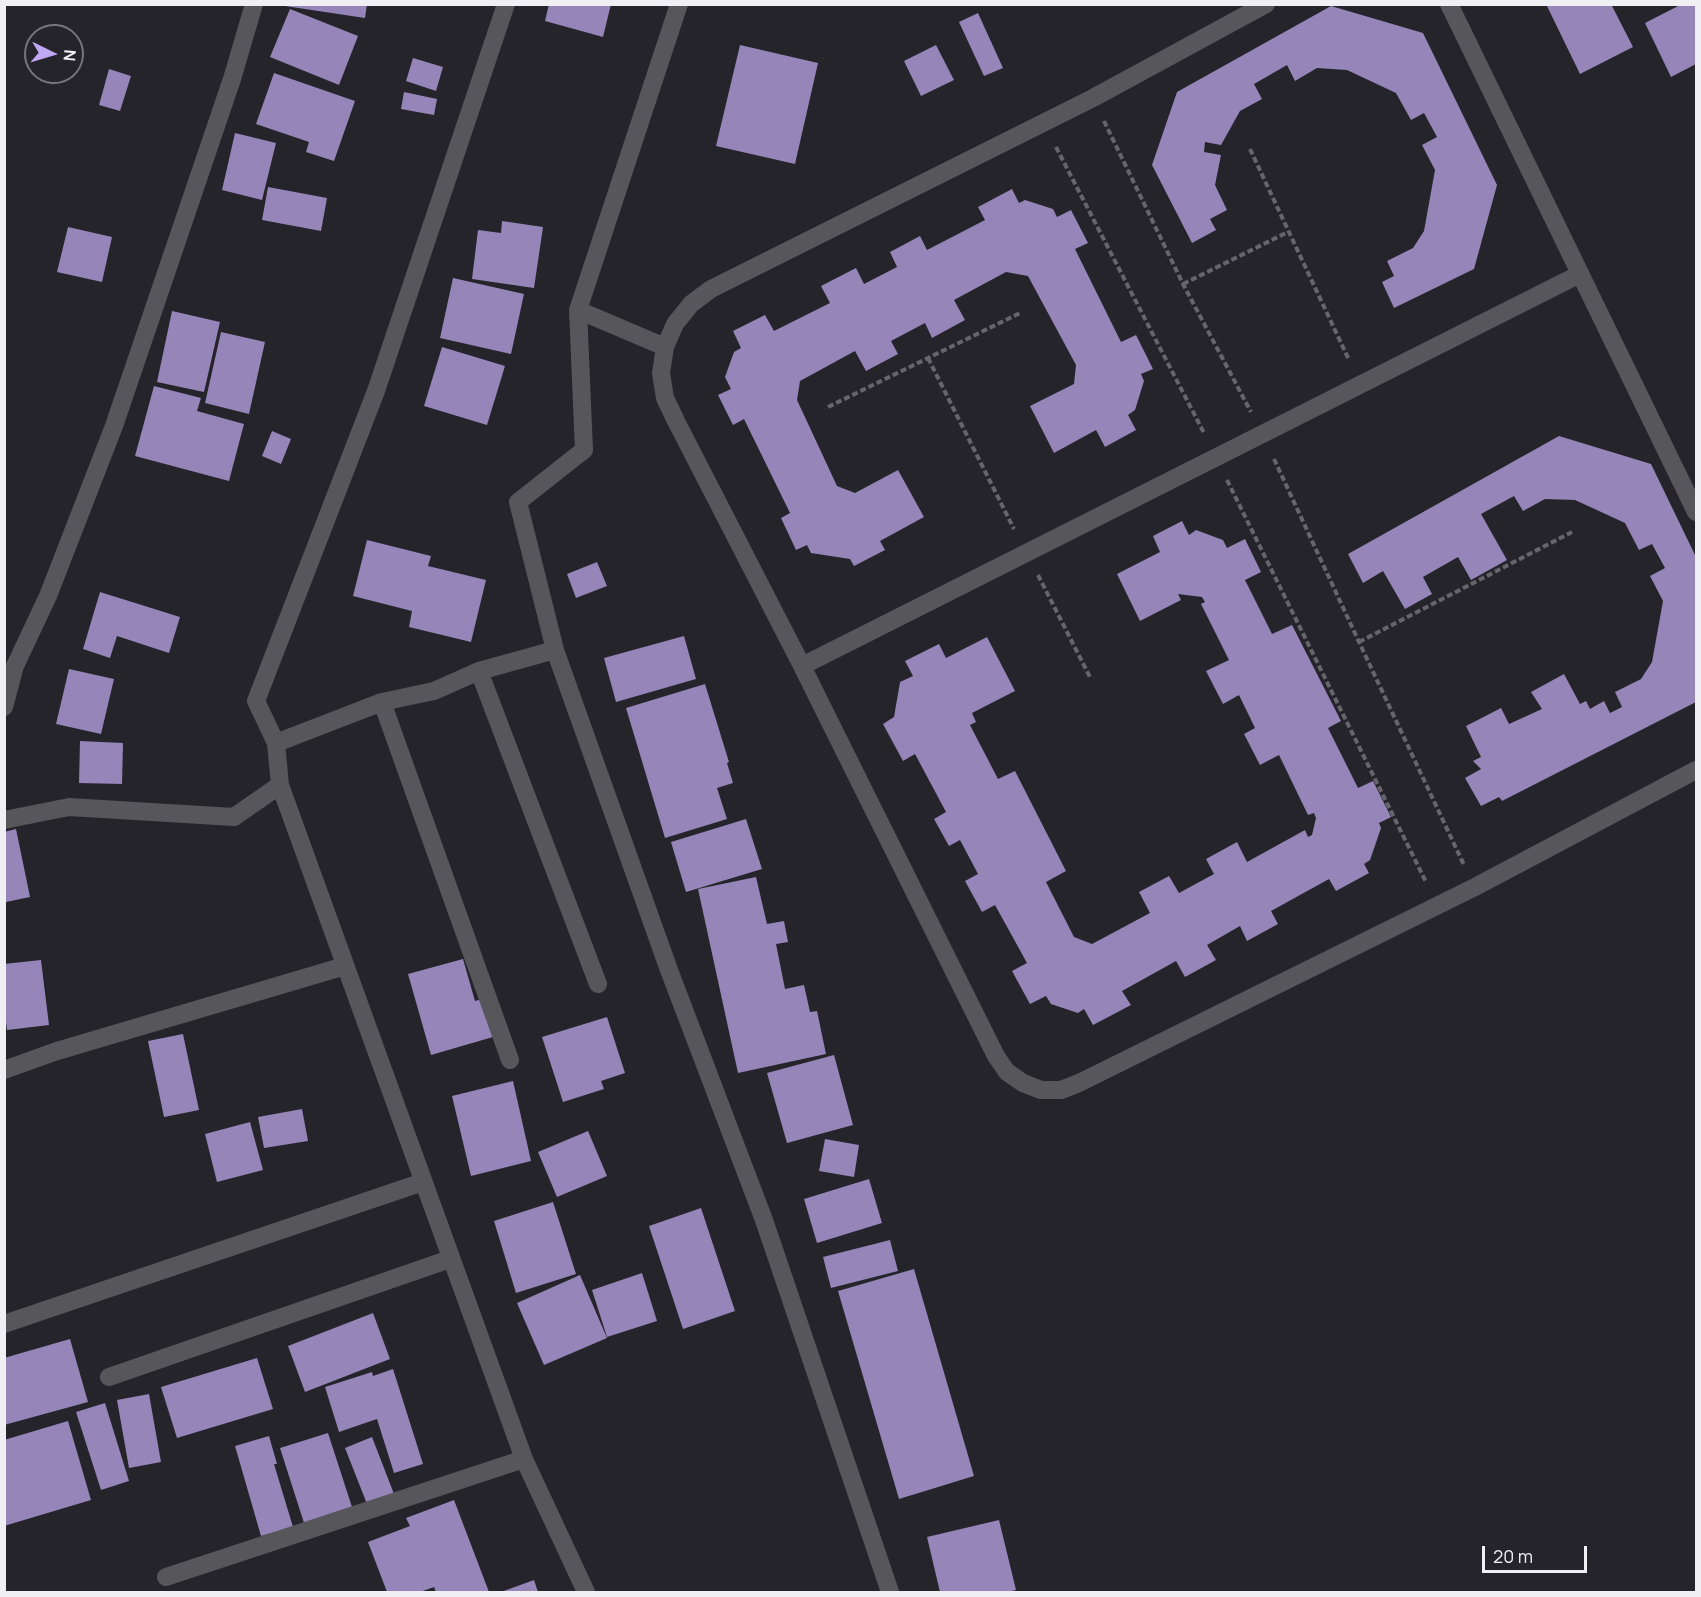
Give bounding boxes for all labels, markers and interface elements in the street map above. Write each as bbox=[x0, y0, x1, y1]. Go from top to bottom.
north arrow bbox=[24, 24, 84, 84]
text: N bbox=[58, 49, 81, 62]
scale bar bbox=[1485, 1534, 1590, 1572]
text: 20 m bbox=[1493, 1544, 1533, 1568]

